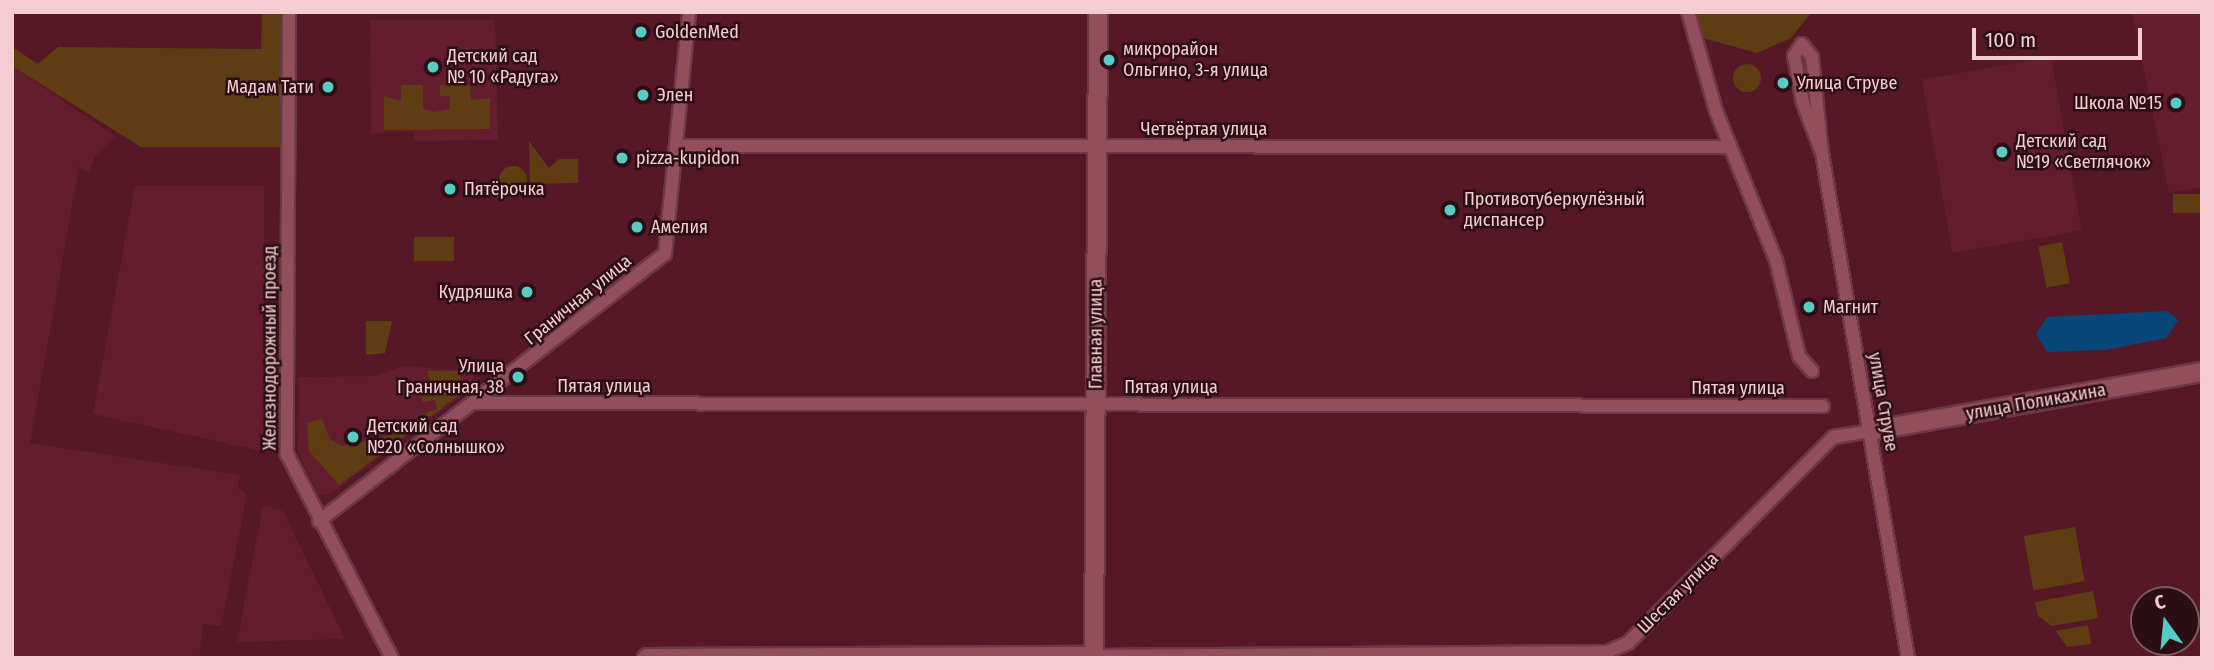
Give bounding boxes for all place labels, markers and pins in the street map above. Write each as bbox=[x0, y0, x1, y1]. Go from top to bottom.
place label: GoldenMed bbox=[655, 21, 739, 43]
marker: GoldenMed bbox=[633, 24, 649, 40]
place label: микрорайон Ольгино, 3-я улица bbox=[1123, 39, 1268, 82]
place label: Детский сад № 10 «Радуга» bbox=[447, 46, 559, 88]
marker: микрорайон Ольгино, 3-я улица bbox=[1101, 52, 1117, 68]
marker: Детский сад № 10 «Радуга» bbox=[425, 59, 441, 75]
place label: Улица Струве bbox=[1797, 72, 1897, 94]
marker: Улица Струве bbox=[1775, 75, 1791, 91]
place label: Мадам Тати bbox=[226, 76, 314, 98]
marker: Мадам Тати bbox=[320, 79, 336, 95]
place label: Элен bbox=[657, 84, 693, 106]
marker: Элен bbox=[635, 87, 651, 103]
place label: Школа №15 bbox=[2074, 92, 2162, 114]
marker: Школа №15 bbox=[2168, 95, 2184, 111]
place label: Детский сад №19 «Светлячок» bbox=[2016, 131, 2151, 174]
marker: Детский сад №19 «Светлячок» bbox=[1994, 144, 2010, 160]
place label: pizza-kupidon bbox=[636, 147, 740, 169]
marker: pizza-kupidon bbox=[614, 150, 630, 166]
place label: Пятёрочка bbox=[464, 178, 544, 200]
marker: Пятёрочка bbox=[442, 181, 458, 197]
place label: Противотуберкулёзный диспансер bbox=[1464, 189, 1645, 232]
marker: Противотуберкулёзный диспансер bbox=[1442, 202, 1458, 218]
place label: Амелия bbox=[651, 216, 708, 238]
marker: Амелия bbox=[629, 219, 645, 235]
place label: Кудряшка bbox=[438, 281, 513, 303]
marker: Кудряшка bbox=[519, 284, 535, 300]
place label: Магнит bbox=[1823, 296, 1878, 318]
marker: Магнит bbox=[1801, 299, 1817, 315]
place label: Улица Граничная, 38 bbox=[397, 356, 504, 398]
marker: Улица Граничная, 38 bbox=[510, 369, 526, 385]
place label: Детский сад №20 «Солнышко» bbox=[367, 416, 505, 458]
marker: Детский сад №20 «Солнышко» bbox=[345, 429, 361, 445]

